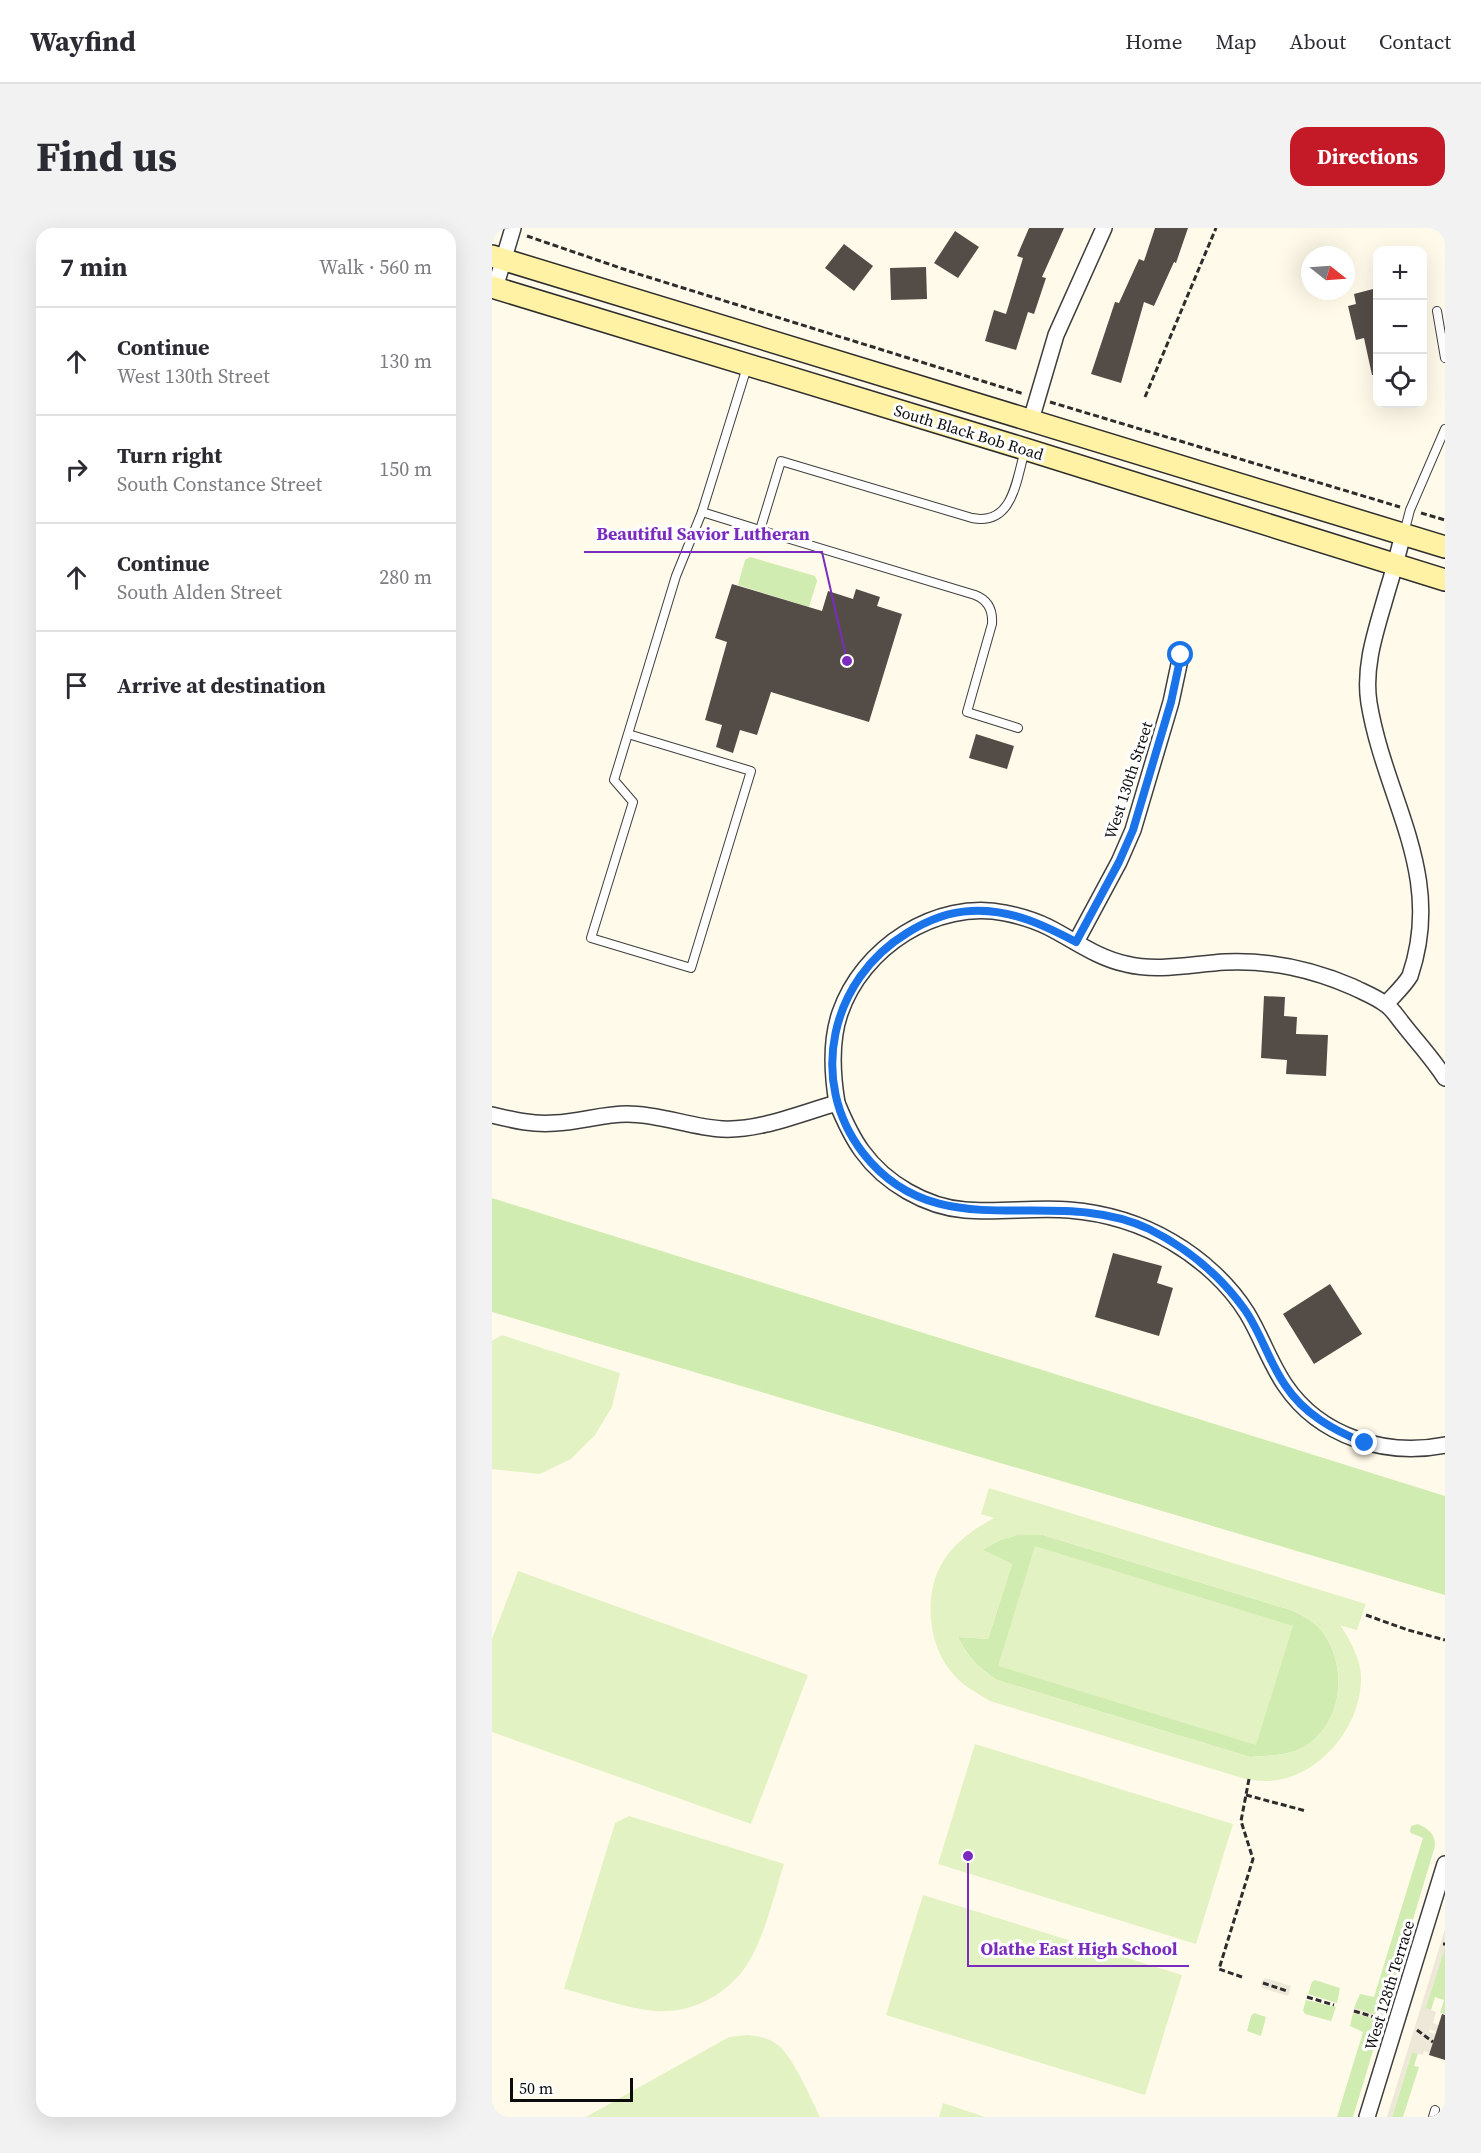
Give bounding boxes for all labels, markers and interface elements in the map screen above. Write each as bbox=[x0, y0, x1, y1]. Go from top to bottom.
text: Wayfind bbox=[30, 22, 136, 60]
text: Home bbox=[1125, 27, 1183, 56]
text: Map bbox=[1216, 27, 1257, 56]
text: About bbox=[1290, 27, 1346, 56]
text: Contact bbox=[1379, 27, 1451, 56]
text: Find us bbox=[36, 127, 177, 185]
button: Directions bbox=[1290, 127, 1445, 186]
north arrow bbox=[1301, 246, 1355, 300]
map controls bbox=[1373, 246, 1427, 408]
button: + bbox=[1373, 246, 1427, 300]
text: 7 min bbox=[60, 249, 127, 285]
text: Walk · 560 m bbox=[319, 253, 432, 281]
button: − bbox=[1373, 300, 1427, 354]
text: Continue bbox=[117, 332, 210, 362]
icon: ahead bbox=[60, 345, 93, 378]
text: 130 m bbox=[379, 347, 432, 375]
button: locate bbox=[1373, 354, 1427, 408]
text: West 130th Street bbox=[117, 362, 270, 390]
street label: South Black Bob Road bbox=[891, 399, 1047, 465]
text: Turn right bbox=[117, 440, 222, 470]
icon: right bbox=[60, 453, 93, 486]
text: 150 m bbox=[379, 455, 432, 483]
text: South Constance Street bbox=[117, 470, 322, 498]
callout: Beautiful Savior Lutheran bbox=[584, 516, 822, 552]
text: Beautiful Savior Lutheran bbox=[596, 521, 810, 546]
text: Continue bbox=[117, 548, 210, 578]
icon: ahead bbox=[60, 561, 93, 594]
text: 280 m bbox=[379, 563, 432, 591]
text: South Alden Street bbox=[117, 578, 282, 606]
route start bbox=[1167, 641, 1193, 667]
icon: arrive bbox=[60, 669, 93, 702]
text: Arrive at destination bbox=[117, 670, 326, 700]
street label: West 130th Street bbox=[1099, 718, 1158, 842]
route end bbox=[1351, 1429, 1377, 1455]
street label: West 128th Terrace bbox=[1359, 1917, 1419, 2053]
callout: Olathe East High School bbox=[968, 1930, 1189, 1966]
text: Olathe East High School bbox=[980, 1936, 1178, 1961]
scale bar bbox=[510, 2075, 633, 2102]
text: 50 m bbox=[519, 2077, 553, 2099]

